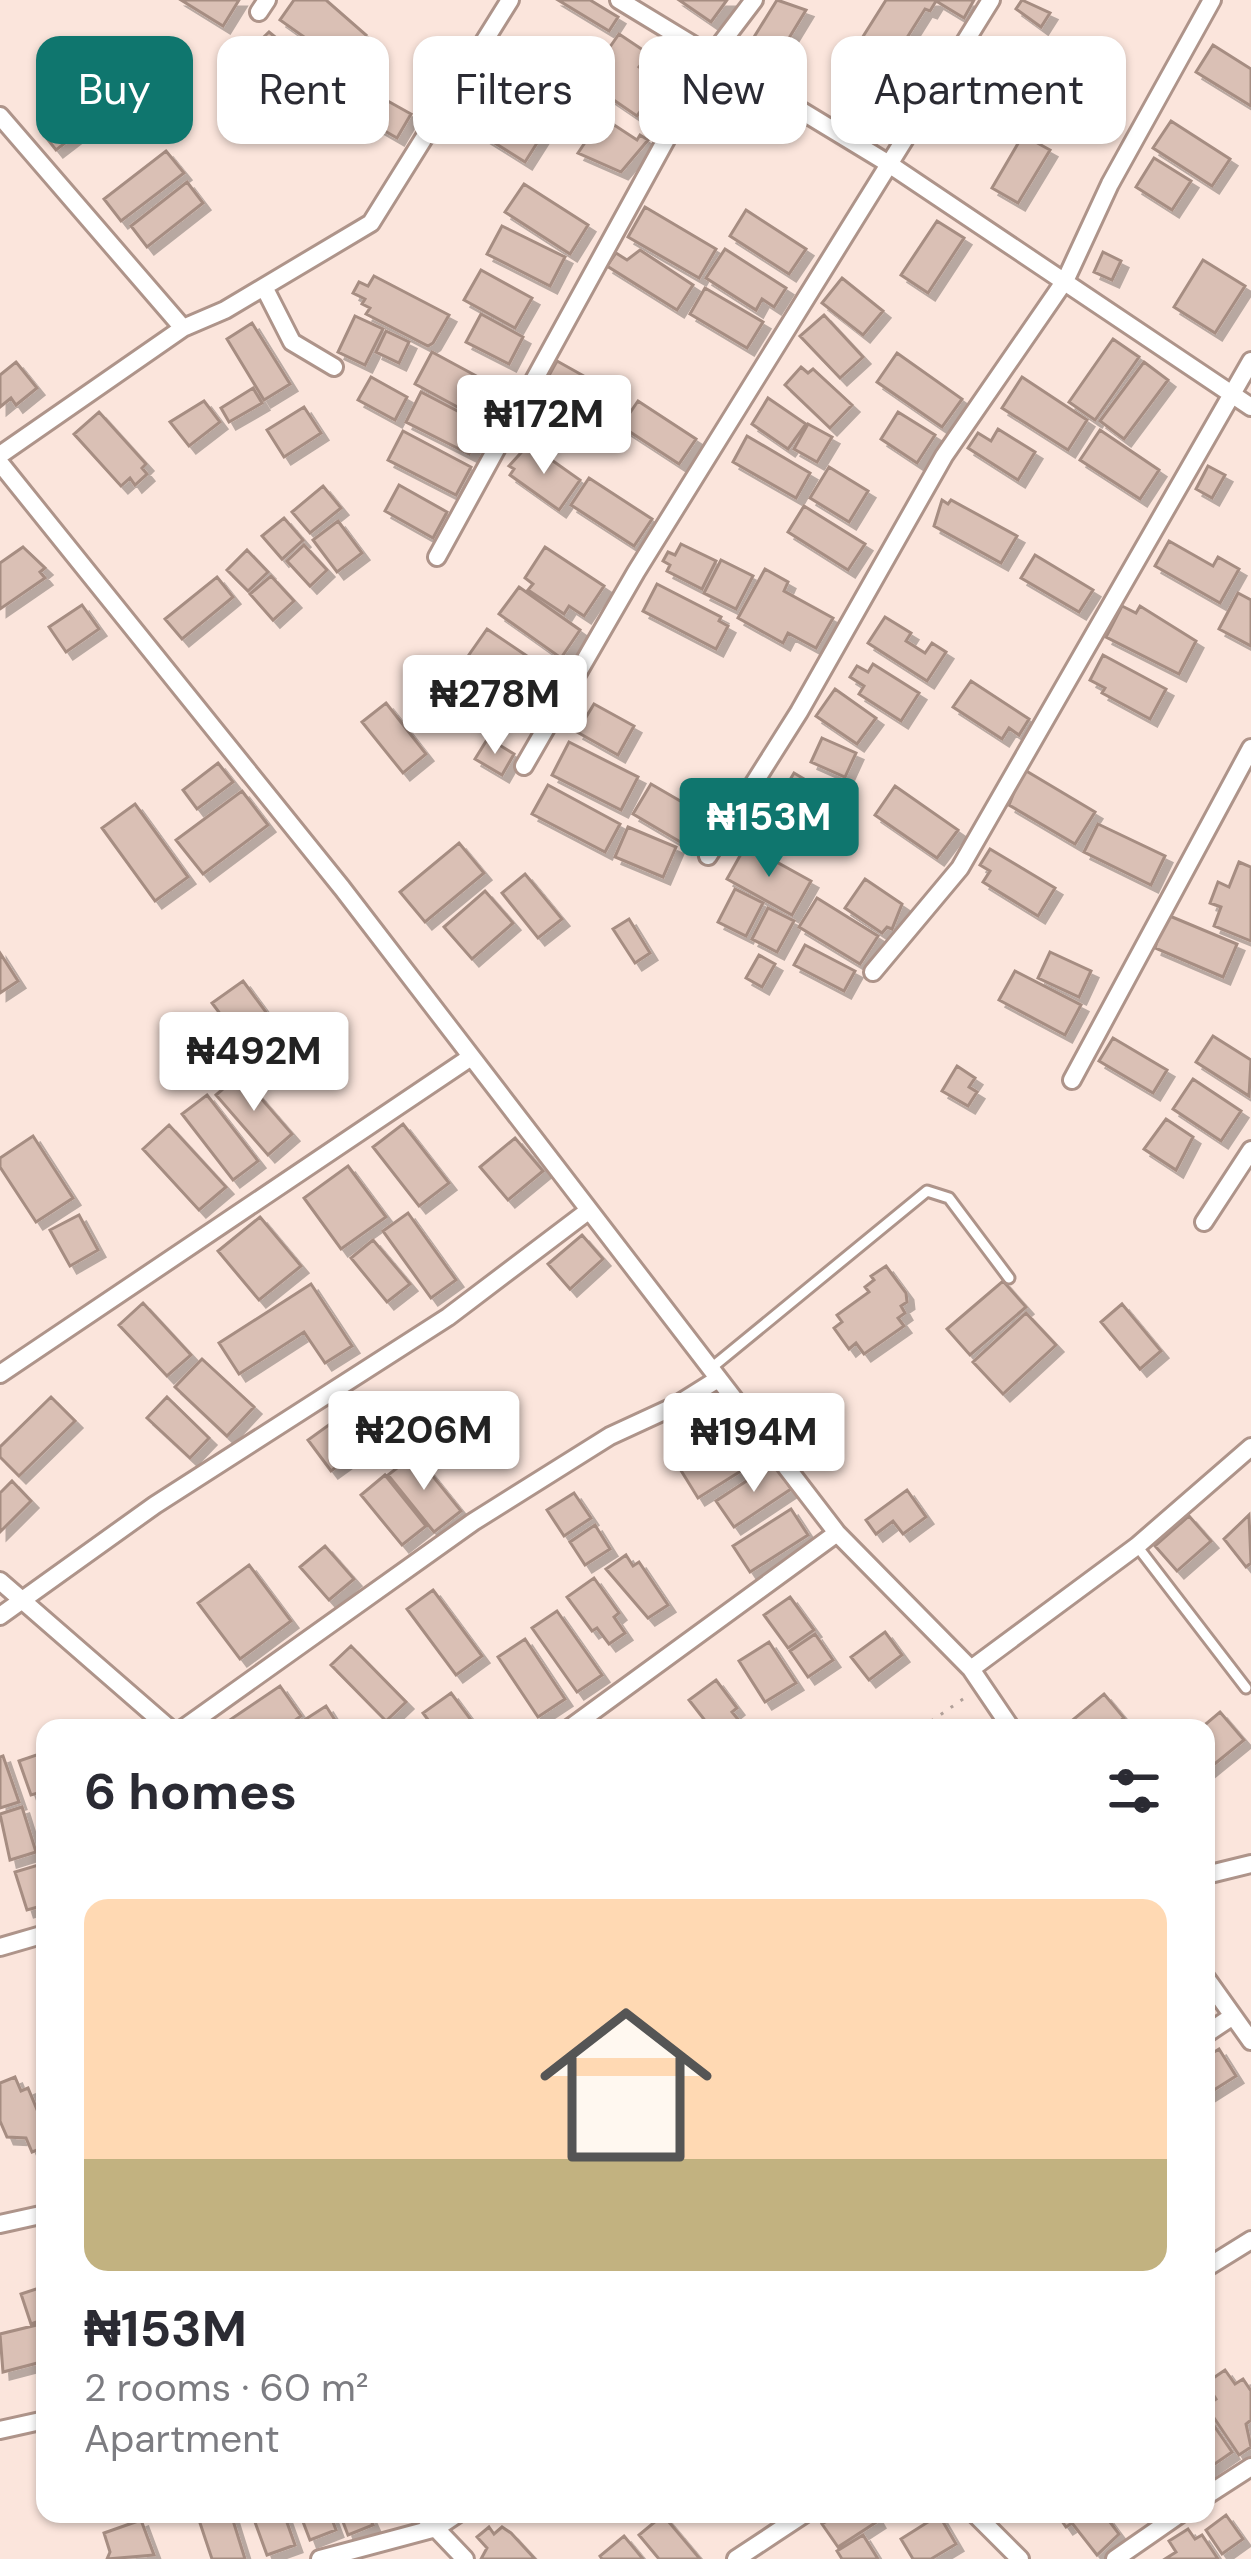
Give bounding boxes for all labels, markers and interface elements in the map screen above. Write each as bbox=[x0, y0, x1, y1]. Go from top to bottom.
chip: Buy bbox=[36, 36, 193, 144]
chip: Rent bbox=[217, 36, 389, 144]
chip: Filters bbox=[413, 36, 615, 144]
chip: New bbox=[639, 36, 807, 144]
chip: Apartment bbox=[831, 36, 1126, 144]
pin: ₦172M bbox=[460, 375, 628, 477]
text: ₦172M bbox=[484, 388, 604, 439]
pin: ₦278M bbox=[411, 655, 579, 757]
text: ₦278M bbox=[430, 668, 560, 719]
pin: ₦153M bbox=[685, 778, 853, 880]
text: ₦153M bbox=[707, 791, 831, 842]
pin: ₦492M bbox=[170, 1012, 338, 1114]
text: ₦492M bbox=[186, 1025, 322, 1076]
pin: ₦206M bbox=[340, 1391, 508, 1493]
pin: ₦194M bbox=[670, 1393, 838, 1495]
text: ₦206M bbox=[355, 1404, 493, 1455]
text: ₦194M bbox=[690, 1406, 818, 1457]
text: 6 homes bbox=[84, 1758, 297, 1825]
icon: filters bbox=[1101, 1758, 1167, 1824]
icon: home bbox=[518, 1977, 734, 2193]
text: ₦153M bbox=[84, 2295, 247, 2362]
text: 2 rooms · 60 m² bbox=[84, 2362, 369, 2413]
text: Apartment bbox=[84, 2413, 280, 2464]

